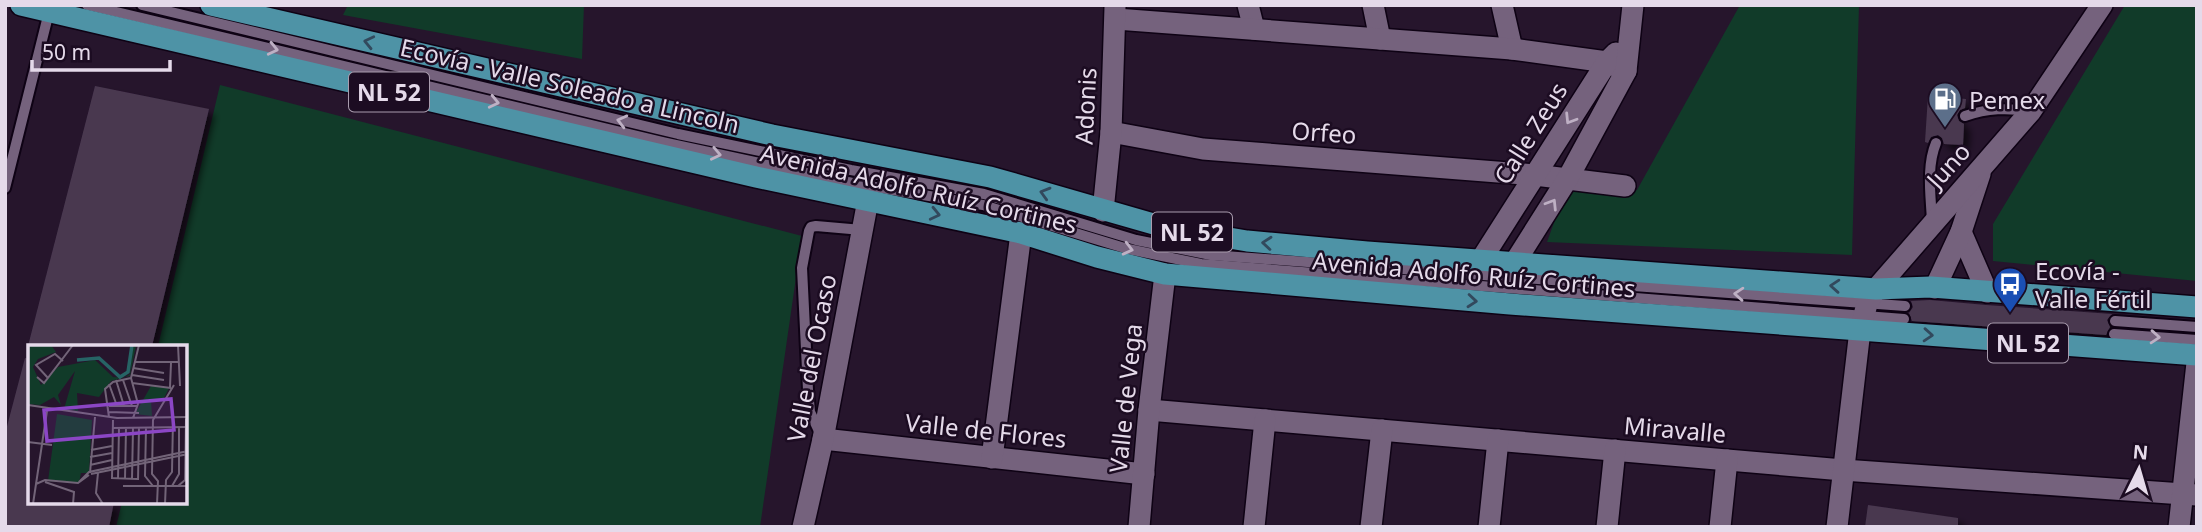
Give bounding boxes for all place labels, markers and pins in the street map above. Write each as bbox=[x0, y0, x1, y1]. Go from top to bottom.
fuel station icon: Pemex bbox=[1926, 80, 1964, 129]
place label: Pemex bbox=[1969, 83, 2046, 116]
place label: Ecovía - Valle Fértil bbox=[2035, 254, 2152, 315]
bus stop icon: Ecovía - Valle Fértil bbox=[1991, 265, 2029, 314]

